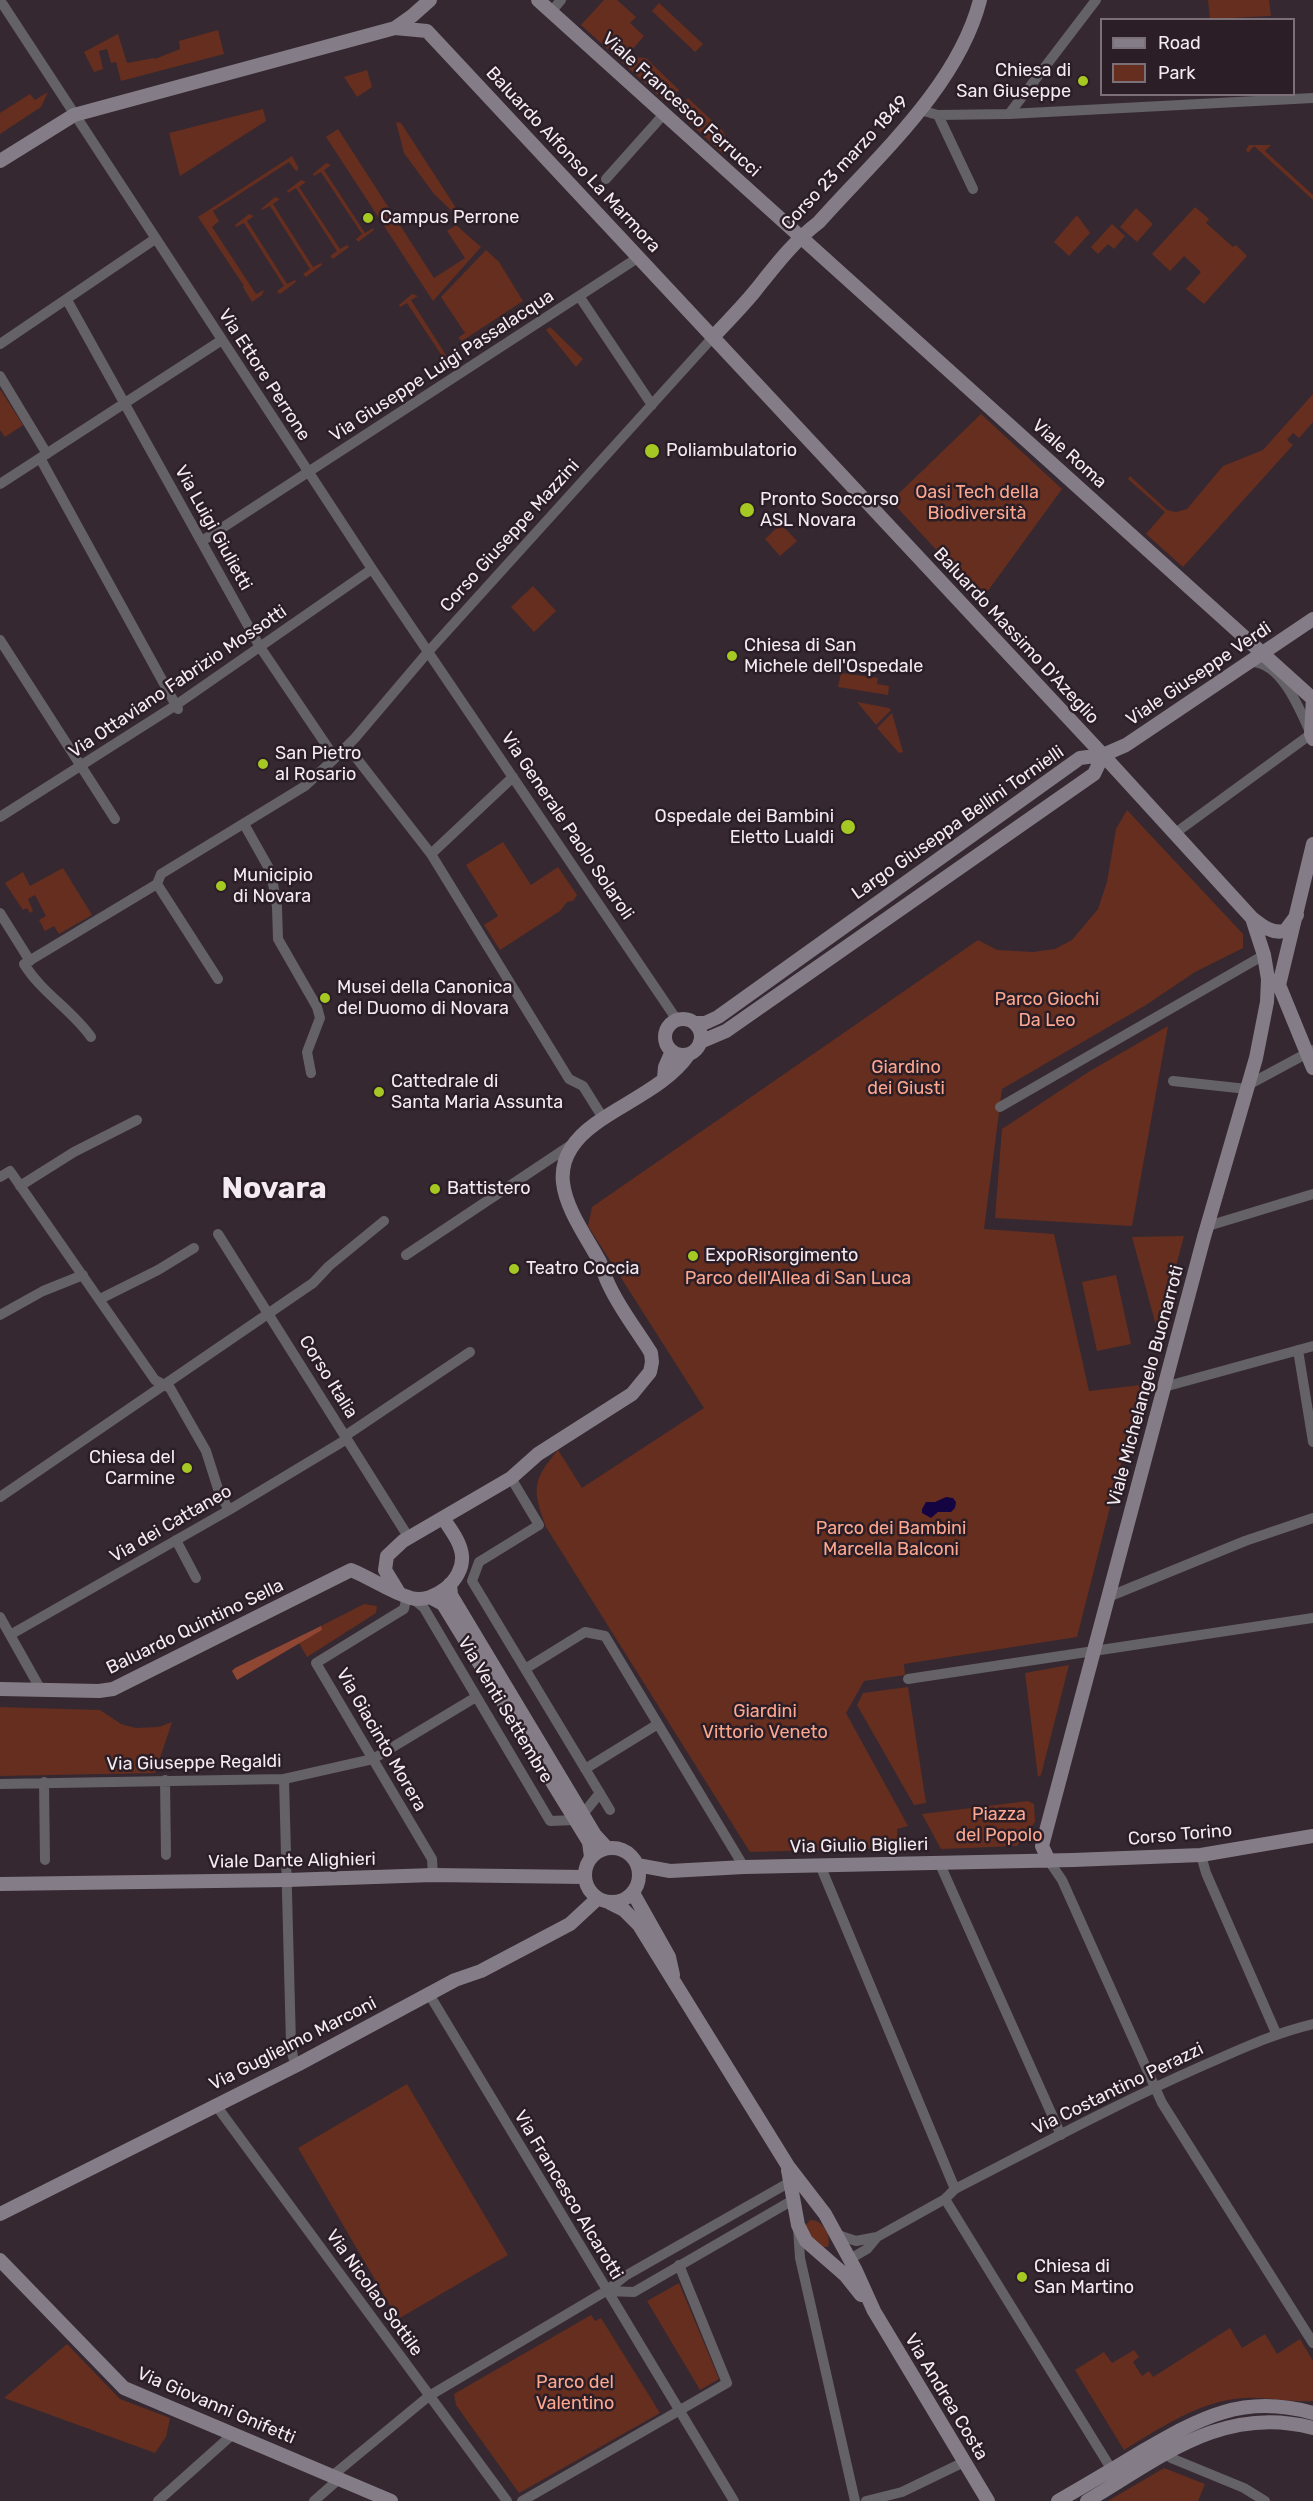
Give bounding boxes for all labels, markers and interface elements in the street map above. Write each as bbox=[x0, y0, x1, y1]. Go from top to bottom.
legend bbox=[1100, 18, 1295, 96]
street label: Viale Francesco Ferrucci bbox=[597, 28, 765, 182]
text: Road bbox=[1158, 32, 1201, 54]
place label: Chiesa di San Giuseppe bbox=[956, 60, 1071, 103]
text: Park bbox=[1158, 62, 1195, 84]
street label: Baluardo Alfonso La Marmora bbox=[481, 63, 665, 257]
marker: Chiesa di San Giuseppe bbox=[1076, 74, 1090, 88]
street label: Corso 23 marzo 1849 bbox=[777, 91, 913, 235]
place label: Campus Perrone bbox=[380, 207, 519, 229]
marker: Campus Perrone bbox=[361, 211, 375, 225]
street label: Via Giuseppe Luigi Passalacqua bbox=[326, 285, 558, 447]
street label: Via Ettore Perrone bbox=[213, 305, 315, 445]
street label: Viale Roma bbox=[1027, 415, 1111, 493]
place label: Poliambulatorio bbox=[666, 440, 797, 462]
marker: Poliambulatorio bbox=[643, 442, 661, 460]
street label: Corso Giuseppe Mazzini bbox=[436, 455, 584, 617]
street label: Via Luigi Giulietti bbox=[170, 462, 256, 594]
park label: Oasi Tech della Biodiversità bbox=[915, 482, 1039, 524]
place label: Pronto Soccorso ASL Novara bbox=[760, 489, 899, 532]
marker: Pronto Soccorso ASL Novara bbox=[738, 501, 756, 519]
street label: Baluardo Massimo D'Azeglio bbox=[929, 543, 1103, 729]
street label: Via Ottaviano Fabrizio Mossotti bbox=[65, 601, 291, 763]
street label: Viale Giuseppe Verdi bbox=[1122, 617, 1276, 731]
place label: Chiesa di San Michele dell'Ospedale bbox=[744, 635, 923, 678]
marker: Chiesa di San Michele dell'Ospedale bbox=[725, 649, 739, 663]
street label: Via Generale Paolo Solaroli bbox=[496, 728, 638, 924]
street label: Largo Giuseppa Bellini Tornielli bbox=[848, 741, 1068, 905]
place label: San Pietro al Rosario bbox=[275, 743, 361, 786]
marker: San Pietro al Rosario bbox=[256, 757, 270, 771]
place label: Ospedale dei Bambini Eletto Lualdi bbox=[654, 806, 834, 848]
marker: Ospedale dei Bambini Eletto Lualdi bbox=[839, 818, 857, 836]
place label: Municipio di Novara bbox=[233, 865, 313, 908]
marker: Municipio di Novara bbox=[214, 879, 228, 893]
place label: Musei della Canonica del Duomo di Novara bbox=[337, 977, 512, 1020]
park label: Parco Giochi Da Leo bbox=[995, 989, 1099, 1032]
marker: Musei della Canonica del Duomo di Novara bbox=[318, 991, 332, 1005]
park label: Giardino dei Giusti bbox=[867, 1057, 945, 1100]
place label: Cattedrale di Santa Maria Assunta bbox=[391, 1071, 563, 1114]
marker: Cattedrale di Santa Maria Assunta bbox=[372, 1085, 386, 1099]
district label: Novara bbox=[221, 1171, 327, 1207]
place label: Battistero bbox=[447, 1178, 531, 1200]
marker: Battistero bbox=[428, 1182, 442, 1196]
place label: ExpoRisorgimento bbox=[705, 1245, 858, 1267]
marker: ExpoRisorgimento bbox=[686, 1249, 700, 1263]
place label: Teatro Coccia bbox=[526, 1258, 640, 1280]
marker: Teatro Coccia bbox=[507, 1262, 521, 1276]
street label: Viale Michelangelo Buonarroti bbox=[1103, 1263, 1189, 1509]
park label: Parco dell'Allea di San Luca bbox=[685, 1268, 911, 1290]
street label: Corso Italia bbox=[294, 1332, 362, 1422]
place label: Chiesa del Carmine bbox=[89, 1447, 175, 1490]
marker: Chiesa del Carmine bbox=[180, 1461, 194, 1475]
street label: Via dei Cattaneo bbox=[106, 1480, 236, 1568]
park label: Parco dei Bambini Marcella Balconi bbox=[816, 1518, 966, 1561]
street label: Baluardo Quintino Sella bbox=[103, 1575, 287, 1679]
street label: Via Venti Settembre bbox=[453, 1633, 557, 1787]
street label: Via Giacinto Morera bbox=[331, 1665, 431, 1815]
park label: Giardini Vittorio Veneto bbox=[702, 1701, 828, 1744]
street label: Via Giuseppe Regaldi bbox=[106, 1751, 282, 1775]
park label: Piazza del Popolo bbox=[955, 1804, 1043, 1846]
street label: Corso Torino bbox=[1127, 1820, 1233, 1850]
street label: Via Giulio Biglieri bbox=[790, 1834, 928, 1858]
street label: Viale Dante Alighieri bbox=[208, 1849, 376, 1873]
street label: Via Guglielmo Marconi bbox=[206, 1992, 380, 2096]
street label: Via Costantino Perazzi bbox=[1029, 2038, 1207, 2140]
street label: Via Francesco Alcarotti bbox=[509, 2106, 627, 2284]
street label: Via Nicolao Sottile bbox=[321, 2226, 427, 2360]
place label: Chiesa di San Martino bbox=[1034, 2256, 1134, 2298]
marker: Chiesa di San Martino bbox=[1015, 2270, 1029, 2284]
street label: Via Andrea Costa bbox=[900, 2330, 992, 2464]
street label: Via Giovanni Gnifetti bbox=[134, 2363, 298, 2449]
park label: Parco del Valentino bbox=[536, 2372, 614, 2414]

